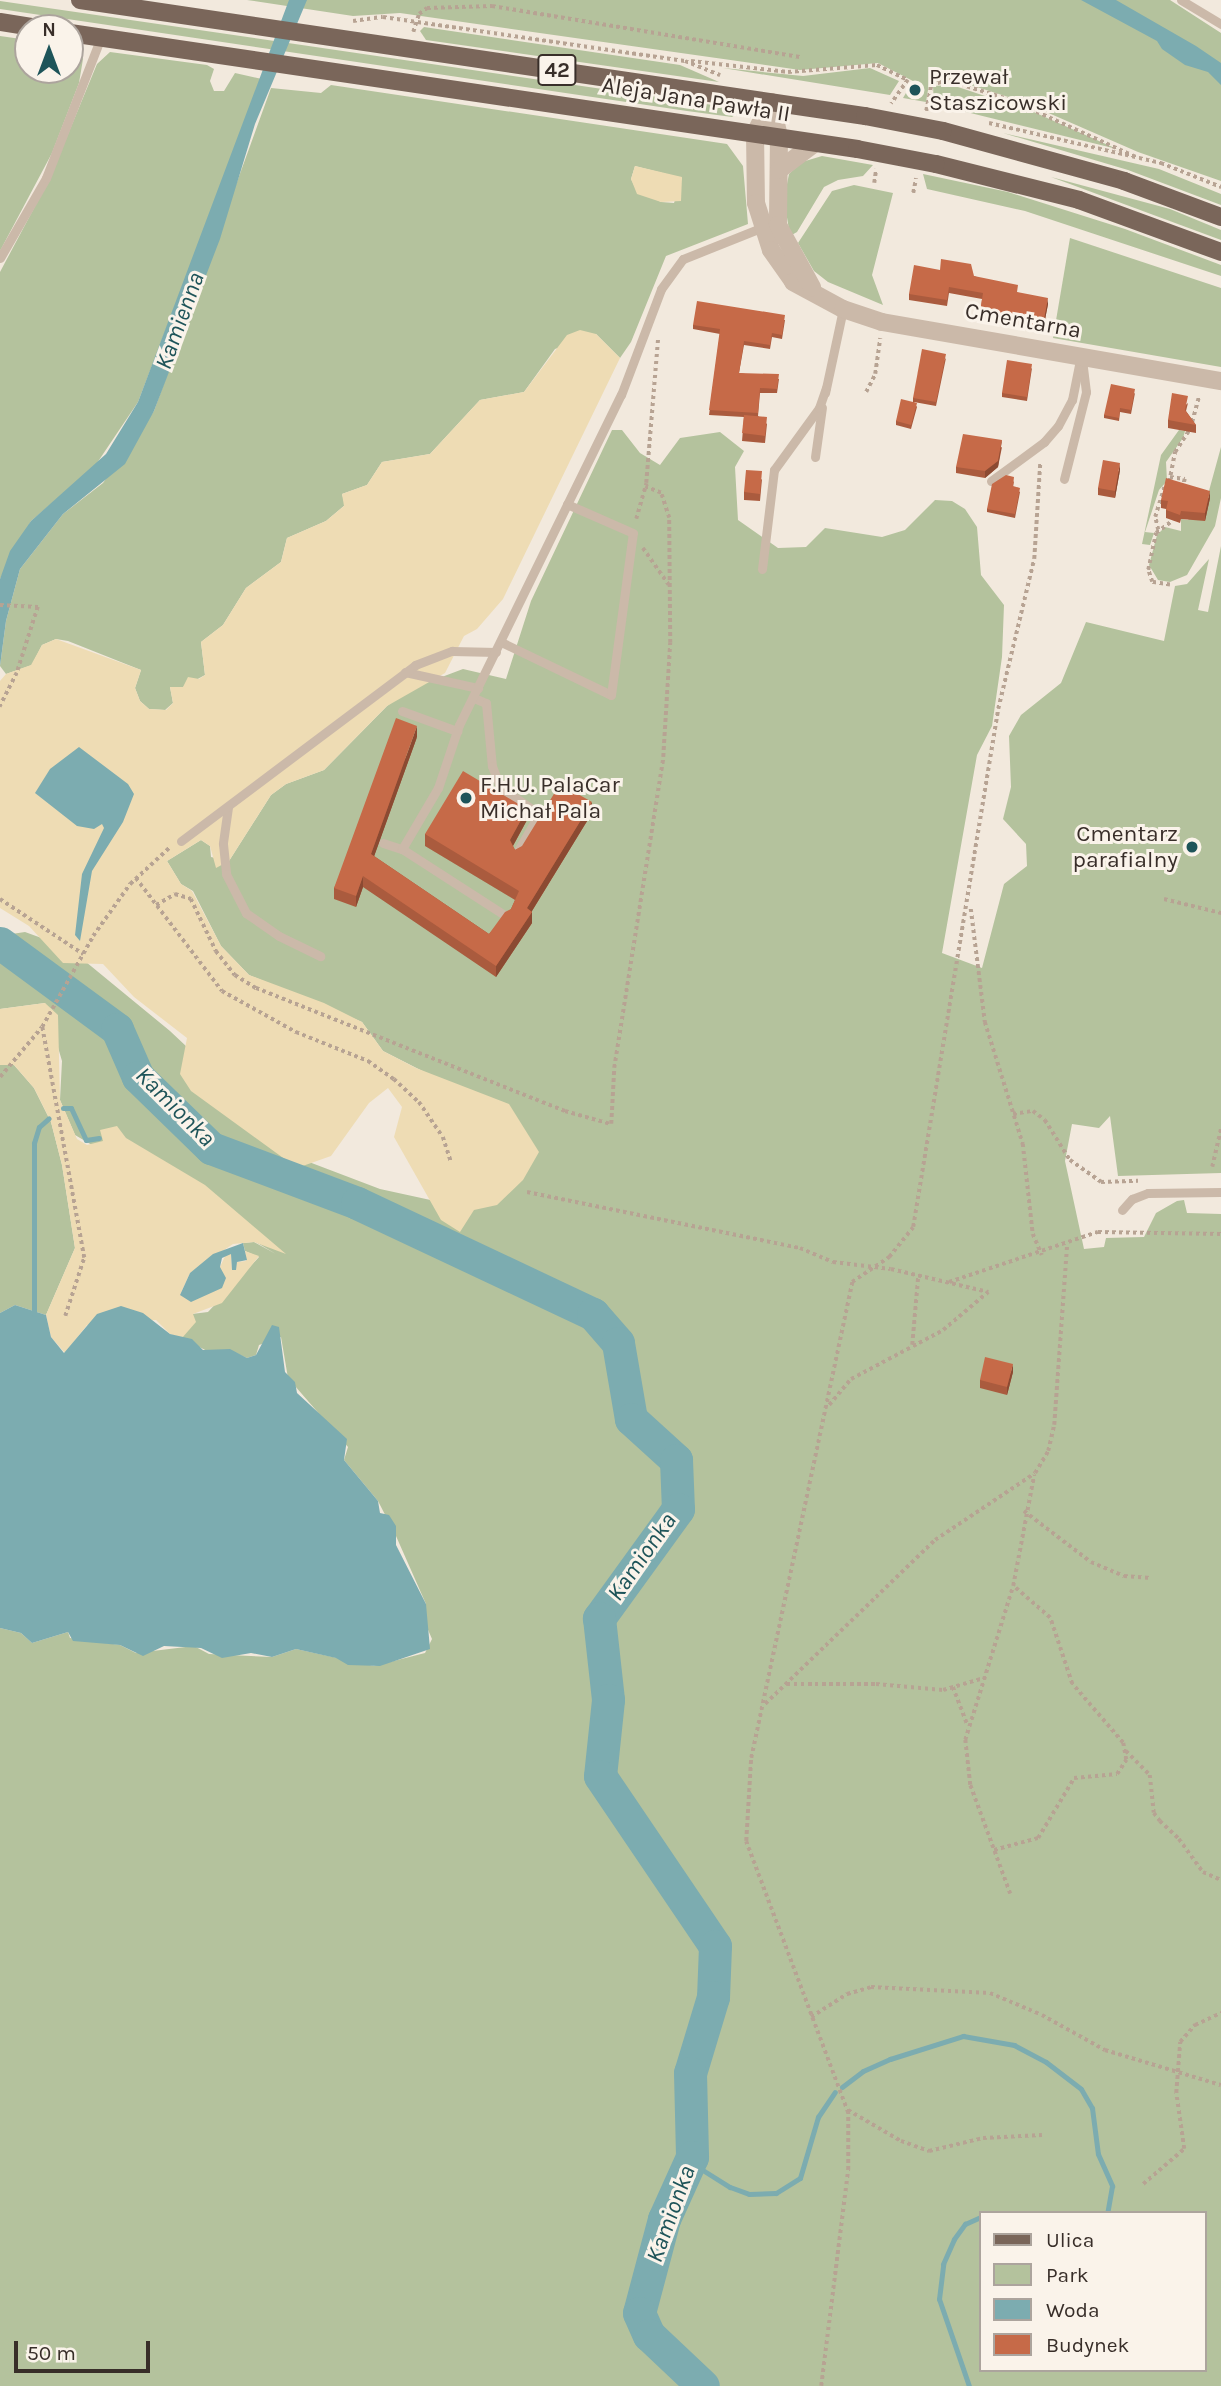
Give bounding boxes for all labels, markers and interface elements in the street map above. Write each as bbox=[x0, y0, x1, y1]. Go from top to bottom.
north arrow bbox=[14, 14, 84, 84]
text: N bbox=[42, 19, 56, 41]
road number: 42 bbox=[536, 52, 578, 88]
place label: Przewał Staszicowski bbox=[929, 63, 1067, 117]
street label: Aleja Jana Pawła II bbox=[600, 71, 792, 129]
marker: Przewał Staszicowski bbox=[907, 82, 923, 98]
water label: Kamienna bbox=[149, 269, 211, 373]
street label: Cmentarna bbox=[963, 297, 1083, 345]
place label: F.H.U. PalaCar Michał Pala bbox=[480, 771, 620, 825]
marker: F.H.U. PalaCar Michał Pala bbox=[458, 790, 474, 806]
place label: Cmentarz parafialny bbox=[1072, 820, 1178, 874]
marker: Cmentarz parafialny bbox=[1184, 839, 1200, 855]
water label: Kamionka bbox=[129, 1061, 221, 1153]
water label: Kamionka bbox=[601, 1507, 683, 1607]
water label: Kamionka bbox=[640, 2162, 702, 2266]
legend bbox=[979, 2211, 1207, 2372]
text: Ulica bbox=[1046, 2228, 1094, 2252]
text: Park bbox=[1046, 2263, 1089, 2287]
text: Woda bbox=[1046, 2298, 1100, 2322]
scale bar bbox=[18, 2326, 154, 2370]
text: Budynek bbox=[1046, 2333, 1129, 2357]
text: 50 m bbox=[27, 2341, 76, 2365]

